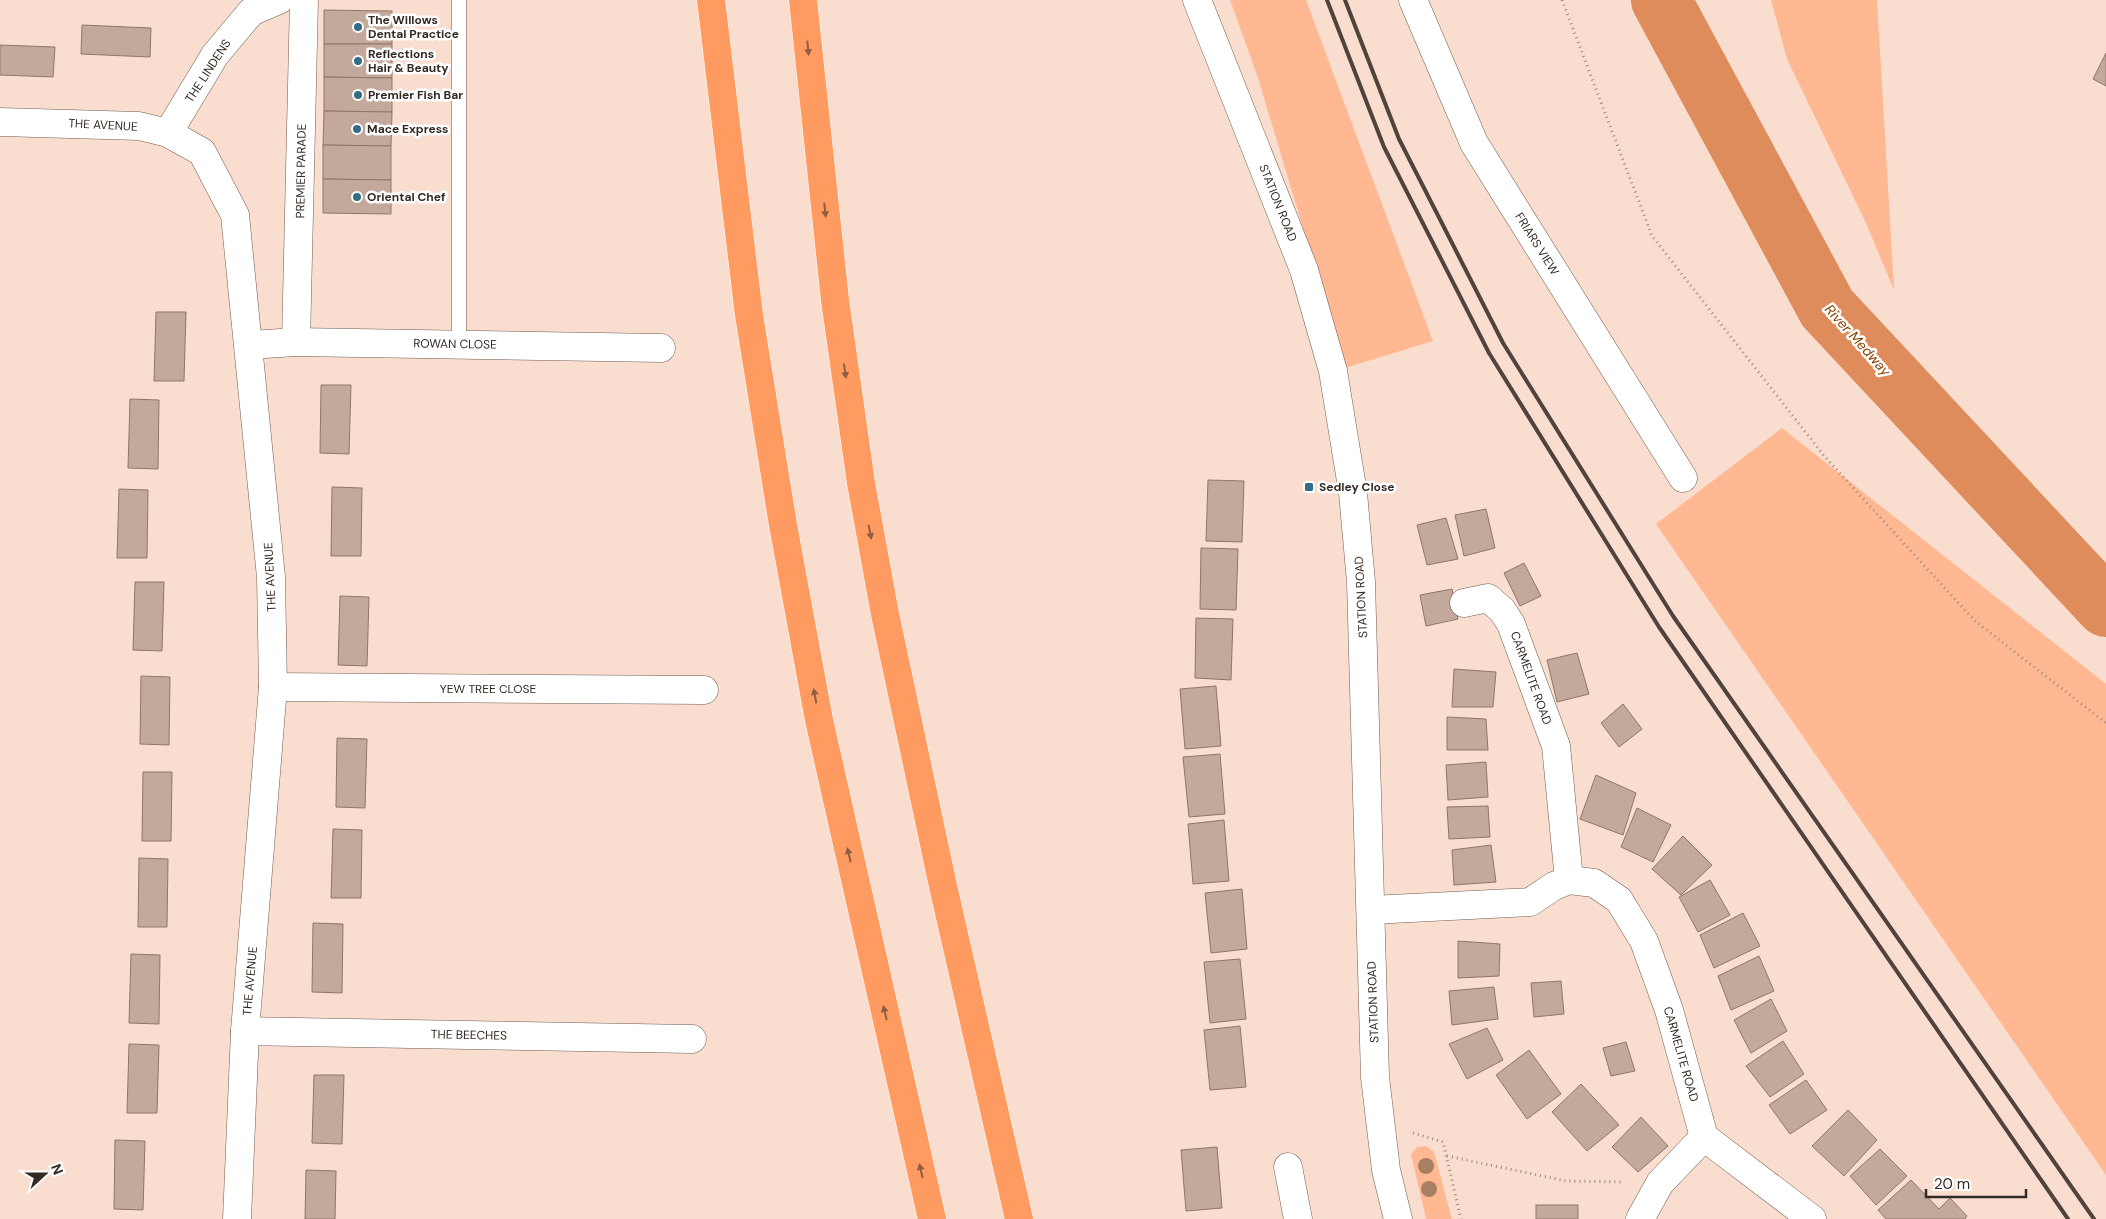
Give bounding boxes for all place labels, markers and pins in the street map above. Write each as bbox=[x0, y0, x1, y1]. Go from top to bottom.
place label: The Willows Dental Practice bbox=[368, 12, 459, 42]
marker: The Willows Dental Practice bbox=[352, 21, 364, 33]
place label: Reflections Hair & Beauty bbox=[368, 46, 449, 76]
marker: Reflections Hair & Beauty bbox=[352, 55, 364, 67]
place label: Premier Fish Bar bbox=[368, 87, 463, 103]
marker: Premier Fish Bar bbox=[352, 89, 364, 101]
place label: Mace Express bbox=[367, 121, 449, 137]
marker: Mace Express bbox=[351, 123, 363, 135]
place label: Oriental Chef bbox=[367, 189, 445, 205]
marker: Oriental Chef bbox=[351, 191, 363, 203]
place label: Sedley Close bbox=[1319, 479, 1395, 495]
marker: Sedley Close bbox=[1303, 481, 1315, 493]

